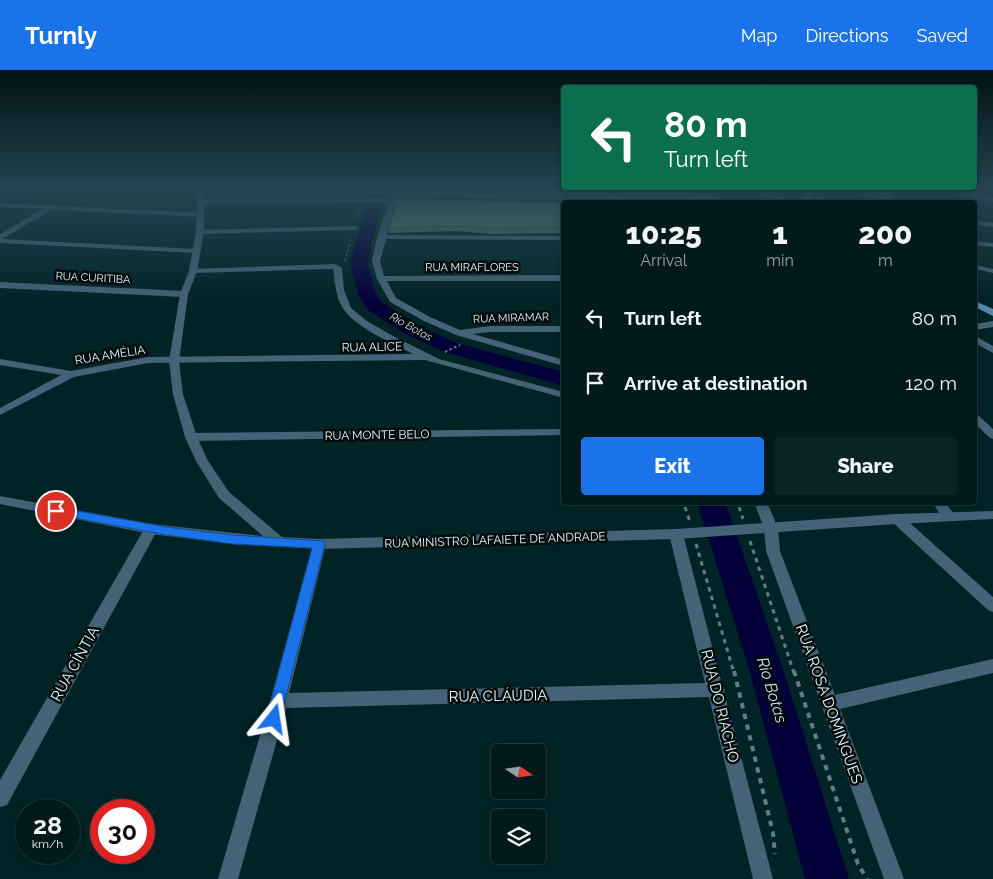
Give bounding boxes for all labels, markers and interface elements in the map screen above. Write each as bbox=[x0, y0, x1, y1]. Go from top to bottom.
text: Turnly bbox=[25, 21, 97, 50]
text: Map bbox=[741, 25, 777, 46]
text: Directions bbox=[805, 25, 889, 46]
text: Saved bbox=[917, 25, 968, 46]
text: 80 m bbox=[664, 104, 748, 145]
icon: left bbox=[581, 105, 646, 170]
text: Turn left bbox=[664, 146, 748, 172]
text: 10:25 bbox=[625, 216, 702, 251]
text: 1 bbox=[772, 216, 788, 251]
text: 200 bbox=[858, 216, 913, 251]
text: Arrival bbox=[640, 251, 687, 270]
text: min bbox=[766, 251, 794, 270]
text: m bbox=[878, 251, 893, 270]
street label: RUA MIRAFLORES bbox=[425, 261, 519, 274]
street label: RUA CURITIBA bbox=[55, 270, 131, 286]
icon: left bbox=[581, 304, 609, 332]
text: Turn left bbox=[624, 307, 701, 329]
text: 80 m bbox=[912, 307, 957, 329]
water label: Rio Botas bbox=[387, 310, 435, 344]
street label: RUA MIRAMAR bbox=[473, 310, 549, 326]
street label: RUA ALICE bbox=[342, 339, 402, 355]
street label: RUA AMÉLIA bbox=[74, 343, 146, 367]
icon: arrive bbox=[581, 369, 609, 397]
text: Arrive at destination bbox=[624, 372, 808, 394]
text: 120 m bbox=[905, 372, 957, 394]
street label: RUA MONTE BELO bbox=[324, 427, 430, 443]
button: Exit bbox=[581, 437, 764, 495]
button: Share bbox=[774, 437, 957, 495]
pin bbox=[35, 490, 77, 532]
icon: arrive bbox=[42, 497, 70, 525]
street label: RUA MINISTRO LAFAIETE DE ANDRADE bbox=[384, 529, 606, 551]
street label: RUA ROSA DOMINGUES bbox=[792, 622, 866, 786]
street label: RUA CÍNTIA bbox=[47, 623, 103, 705]
street label: RUA DO RIACHO bbox=[697, 648, 743, 764]
water label: Rio Botas bbox=[753, 655, 791, 726]
street label: RUA CLÁUDIA bbox=[448, 686, 548, 706]
position arrow bbox=[247, 692, 299, 744]
north arrow bbox=[491, 744, 546, 799]
map controls bbox=[491, 744, 546, 864]
speed limit sign: 30 bbox=[90, 799, 155, 864]
button: layers bbox=[491, 809, 546, 864]
text: 28 bbox=[33, 810, 62, 840]
text: km/h bbox=[32, 837, 63, 851]

